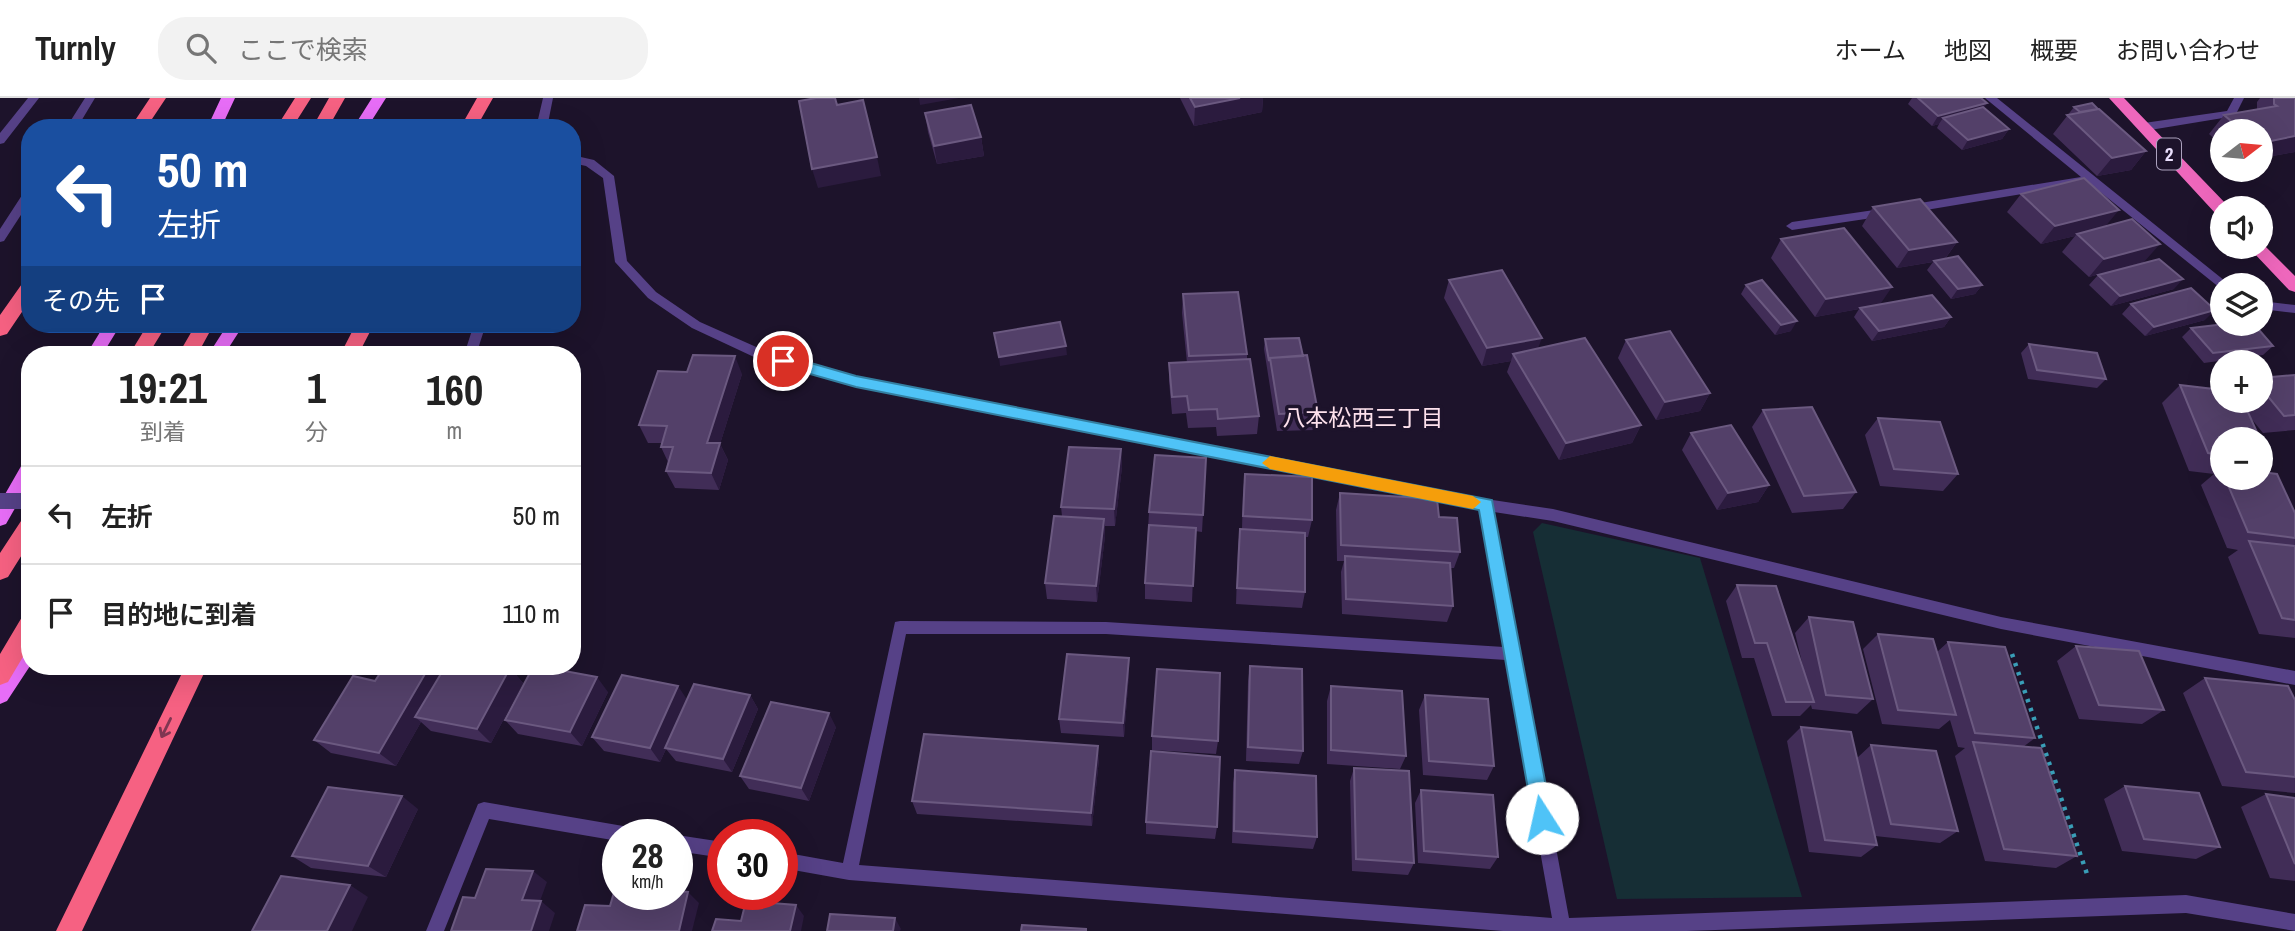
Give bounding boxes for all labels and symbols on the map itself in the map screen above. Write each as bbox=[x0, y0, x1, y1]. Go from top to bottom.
north arrow bbox=[2210, 119, 2273, 182]
road number: 2 bbox=[2157, 138, 2181, 170]
pin bbox=[753, 331, 813, 391]
district label: 八本松西三丁目 bbox=[1283, 402, 1444, 433]
one-way arrow bbox=[159, 717, 173, 738]
position arrow bbox=[1505, 781, 1579, 855]
speed limit sign: 30 bbox=[707, 819, 798, 910]

